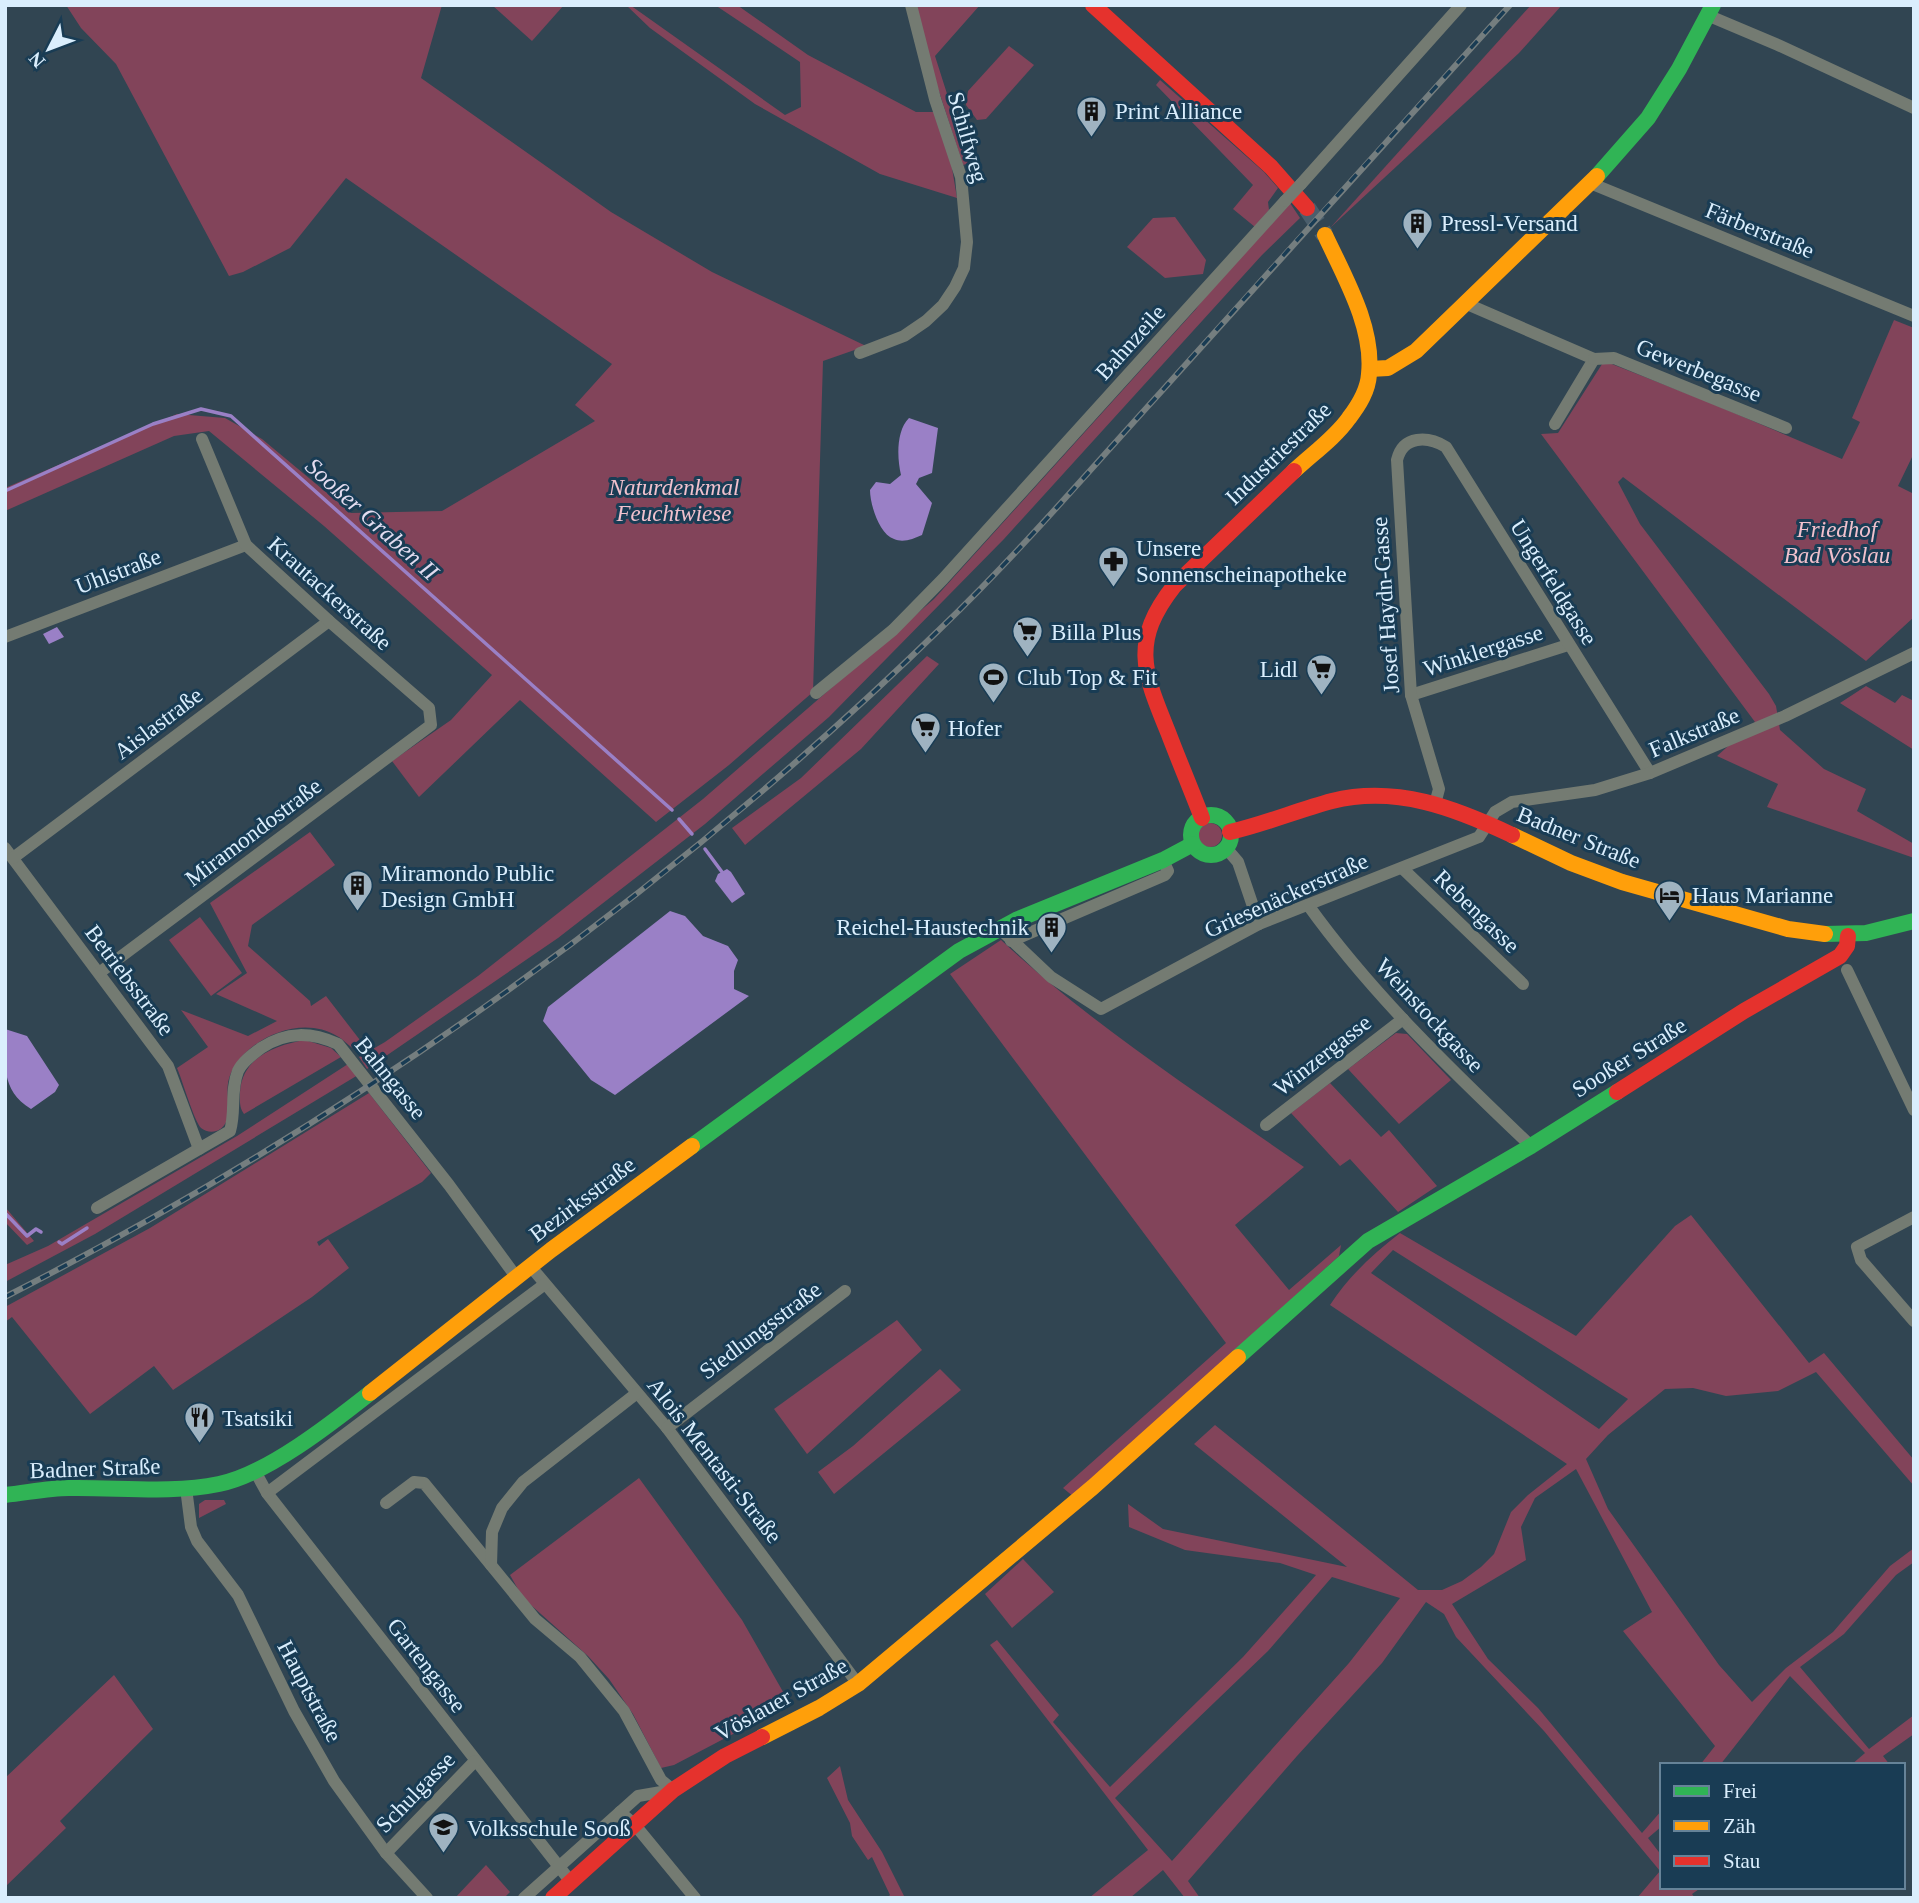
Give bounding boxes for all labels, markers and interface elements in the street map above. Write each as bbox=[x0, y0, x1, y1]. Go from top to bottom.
north arrow bbox=[14, 14, 84, 84]
text: N bbox=[24, 48, 49, 72]
street label: Schilfweg bbox=[943, 89, 993, 186]
building icon: Print Alliance bbox=[1075, 94, 1109, 138]
place label: Print Alliance bbox=[1115, 99, 1242, 124]
street label: Färberstraße bbox=[1702, 197, 1818, 264]
building icon: Pressl-Versand bbox=[1401, 206, 1435, 250]
place label: Pressl-Versand bbox=[1441, 211, 1578, 236]
street label: Bahnzeile bbox=[1090, 300, 1170, 385]
street label: Gewerbegasse bbox=[1633, 334, 1765, 407]
street label: Industriestraße bbox=[1221, 397, 1336, 510]
water label: Sooßer Graben II bbox=[300, 453, 444, 586]
park label: Naturdenkmal Feuchtwiese bbox=[608, 475, 739, 526]
street label: Ungerfeldgasse bbox=[1505, 515, 1602, 650]
street label: Josef Haydn-Gasse bbox=[1367, 516, 1404, 694]
park label: Friedhof Bad Vöslau bbox=[1784, 517, 1890, 568]
street label: Krautackerstraße bbox=[263, 532, 396, 655]
place label: Unsere Sonnenscheinapotheke bbox=[1136, 536, 1347, 587]
street label: Uhlstraße bbox=[72, 544, 164, 599]
pharmacy icon: Unsere Sonnenscheinapotheke bbox=[1096, 544, 1130, 588]
supermarket icon: Billa Plus bbox=[1011, 615, 1045, 659]
street label: Winklergasse bbox=[1420, 619, 1546, 681]
place label: Billa Plus bbox=[1051, 620, 1141, 645]
supermarket icon: Lidl bbox=[1304, 652, 1338, 696]
place label: Lidl bbox=[1260, 657, 1298, 682]
sports icon: Club Top & Fit bbox=[977, 660, 1011, 704]
place label: Club Top & Fit bbox=[1017, 665, 1158, 690]
street label: Aislastraße bbox=[109, 682, 207, 765]
street label: Falkstraße bbox=[1645, 702, 1743, 763]
supermarket icon: Hofer bbox=[908, 711, 942, 755]
place label: Hofer bbox=[948, 716, 1002, 741]
street label: Miramondostraße bbox=[180, 773, 326, 892]
street label: Badner Straße bbox=[1513, 801, 1644, 874]
street label: Griesenäckerstraße bbox=[1201, 848, 1372, 943]
place label: Miramondo Public Design GmbH bbox=[381, 861, 554, 912]
street label: Rebengasse bbox=[1429, 865, 1524, 958]
building icon: Miramondo Public Design GmbH bbox=[341, 869, 375, 913]
hotel icon: Haus Marianne bbox=[1652, 878, 1686, 922]
place label: Haus Marianne bbox=[1692, 883, 1833, 908]
building icon: Reichel-Haustechnik bbox=[1035, 910, 1069, 954]
place label: Reichel-Haustechnik bbox=[836, 915, 1029, 940]
street label: Betriebsstraße bbox=[80, 920, 179, 1040]
street label: Weinstockgasse bbox=[1371, 953, 1489, 1077]
street label: Winzergasse bbox=[1269, 1010, 1376, 1101]
street label: Sooßer Straße bbox=[1568, 1012, 1691, 1102]
street label: Bahngasse bbox=[350, 1032, 431, 1124]
street label: Bezirksstraße bbox=[525, 1152, 640, 1247]
street label: Siedlungsstraße bbox=[695, 1277, 826, 1384]
street label: Alois Mentasti-Straße bbox=[642, 1373, 787, 1548]
restaurant icon: Tsatsiki bbox=[182, 1401, 216, 1445]
place label: Tsatsiki bbox=[222, 1406, 293, 1431]
street label: Badner Straße bbox=[29, 1454, 161, 1483]
street label: Gartengasse bbox=[382, 1613, 471, 1717]
street label: Hauptstraße bbox=[272, 1636, 347, 1746]
street label: Vöslauer Straße bbox=[711, 1653, 852, 1746]
street label: Schulgasse bbox=[371, 1747, 460, 1838]
legend bbox=[1660, 1763, 1905, 1889]
text: Frei bbox=[1723, 1779, 1757, 1803]
school or university icon: Volksschule Sooß bbox=[427, 1811, 461, 1855]
text: Zäh bbox=[1723, 1814, 1756, 1838]
place label: Volksschule Sooß bbox=[467, 1816, 631, 1841]
text: Stau bbox=[1723, 1849, 1761, 1873]

